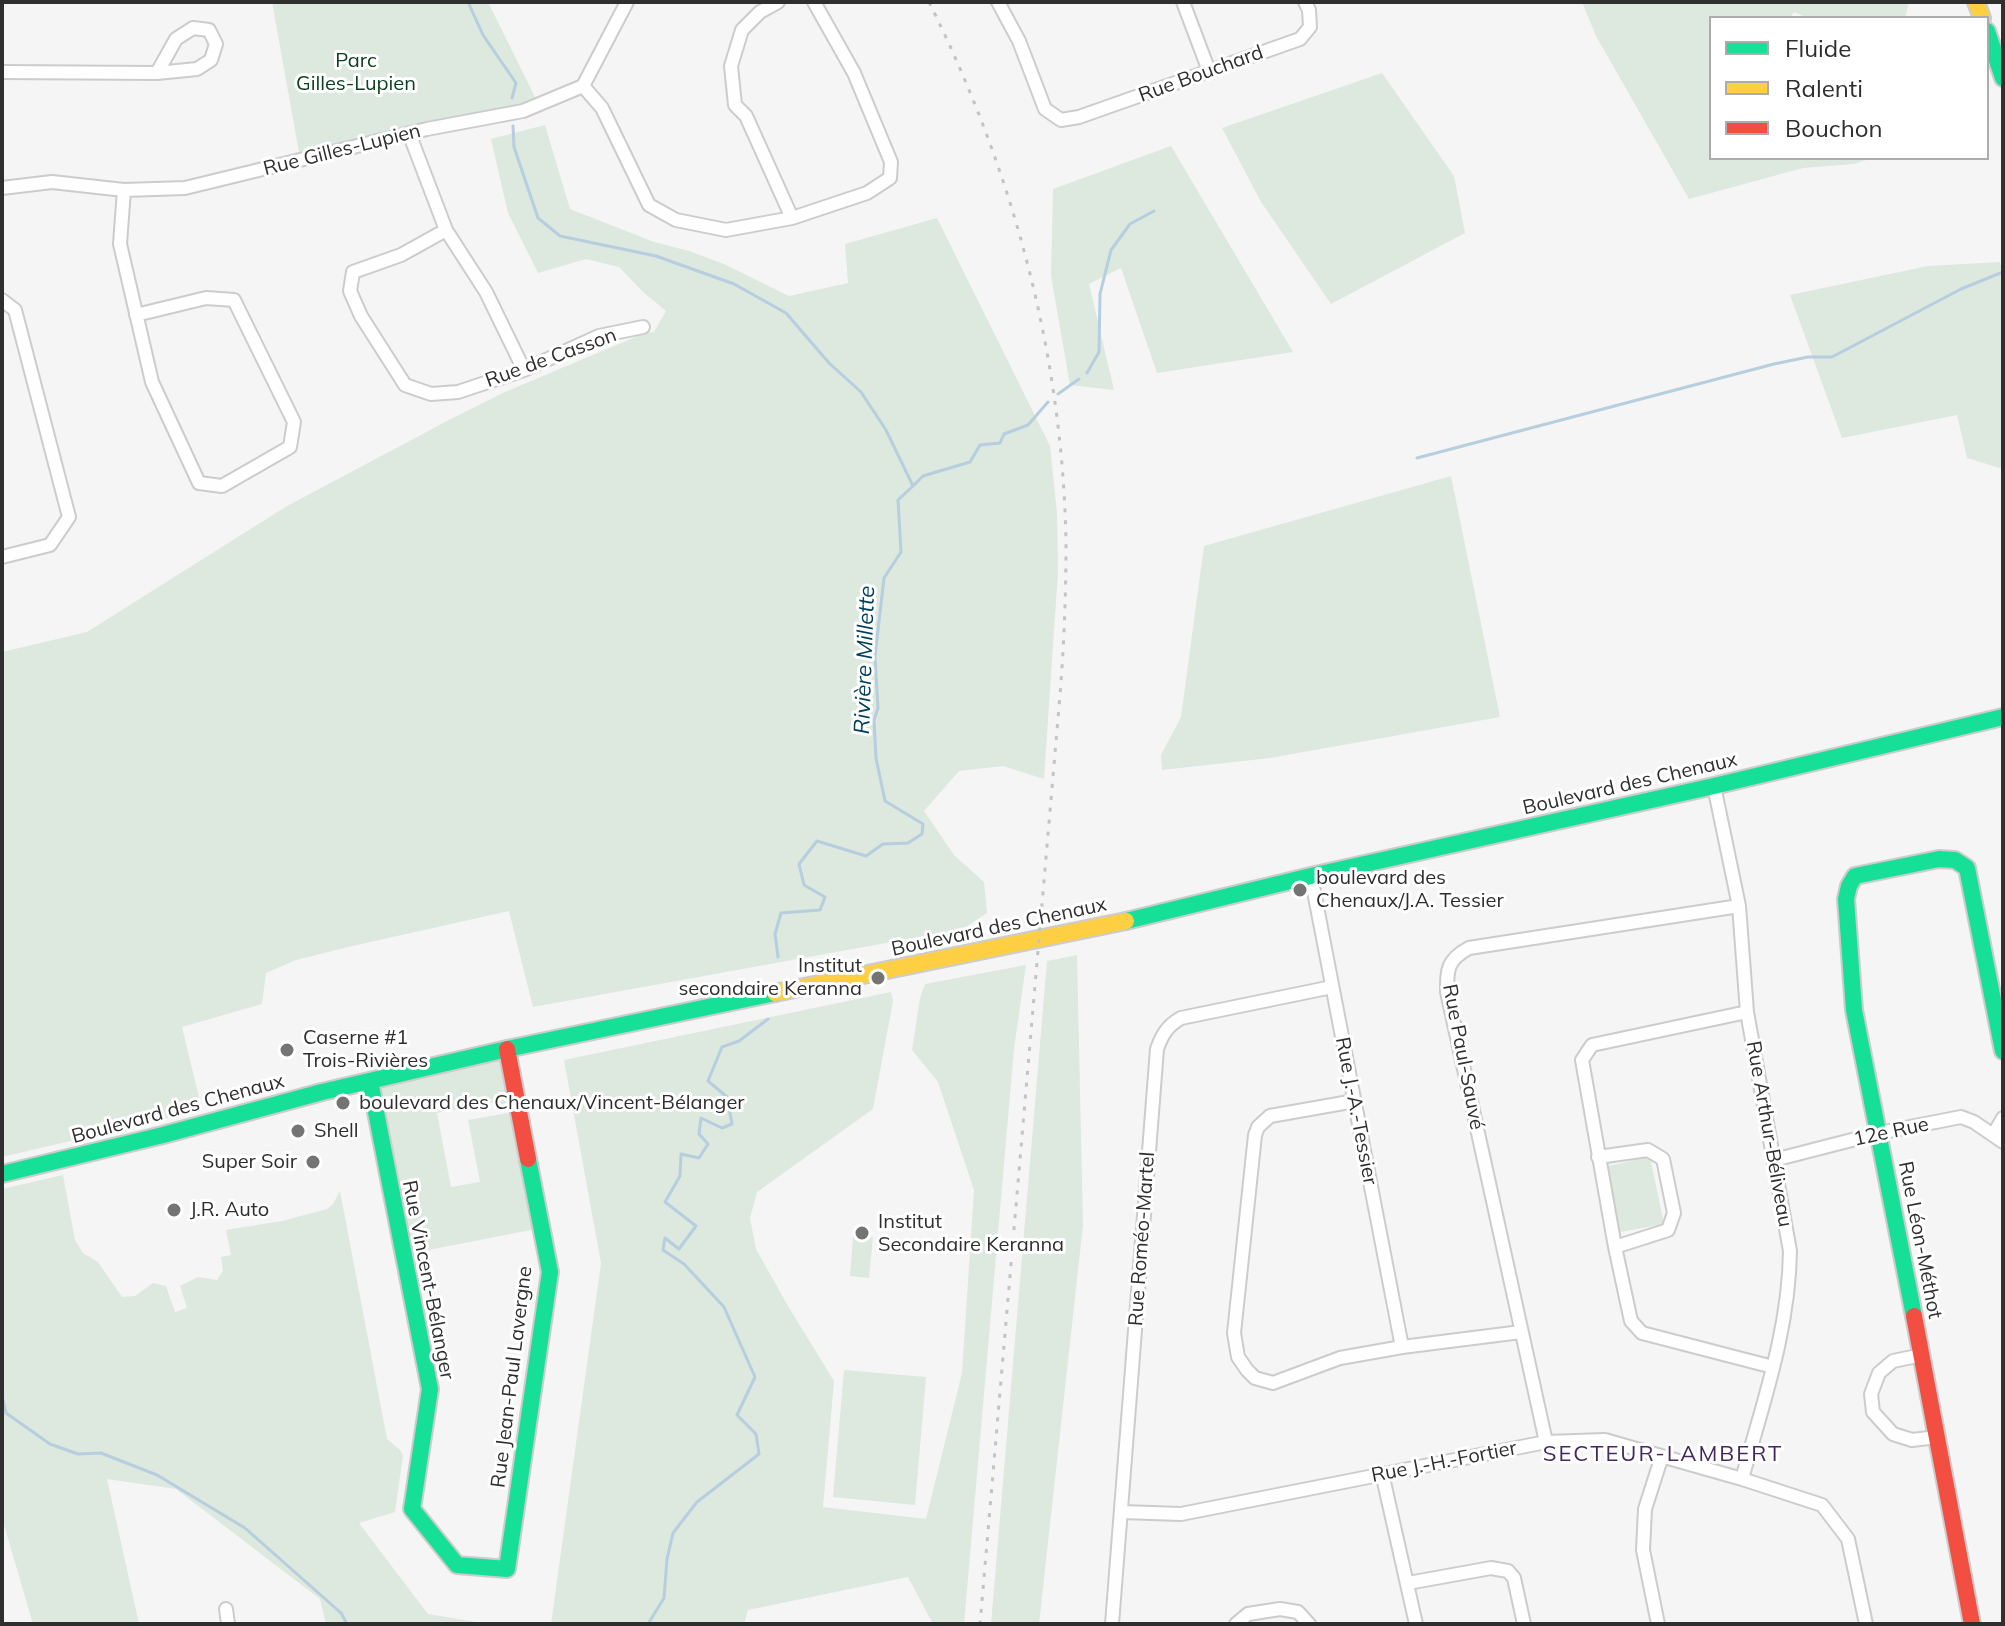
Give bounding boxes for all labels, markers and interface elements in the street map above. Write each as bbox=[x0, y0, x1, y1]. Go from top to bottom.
legend bbox=[1709, 16, 1989, 160]
text: Fluide bbox=[1785, 33, 1851, 63]
street label: Rue Bouchard bbox=[1135, 40, 1267, 108]
park label: Parc Gilles-Lupien bbox=[296, 49, 416, 96]
text: Ralenti bbox=[1785, 73, 1863, 103]
text: Bouchon bbox=[1785, 113, 1883, 143]
street label: Rue Gilles-Lupien bbox=[261, 119, 423, 181]
street label: Rue de Casson bbox=[482, 323, 620, 393]
water label: Rivière Millette bbox=[849, 585, 881, 735]
street label: Boulevard des Chenaux bbox=[1521, 748, 1739, 820]
place label: boulevard des Chenaux/J.A. Tessier bbox=[1316, 866, 1504, 913]
marker: boulevard des Chenaux/J.A. Tessier bbox=[1291, 881, 1309, 899]
street label: Boulevard des Chenaux bbox=[889, 892, 1109, 962]
place label: Institut secondaire Keranna bbox=[678, 954, 862, 1001]
marker: Institut secondaire Keranna bbox=[869, 969, 887, 987]
street label: Rue Paul-Sauvé bbox=[1437, 982, 1489, 1132]
place label: Caserne #1 Trois-Rivières bbox=[303, 1026, 428, 1073]
street label: Rue J.-A.-Tessier bbox=[1330, 1035, 1382, 1187]
street label: Rue Arthur-Béliveau bbox=[1741, 1039, 1797, 1229]
marker: Caserne #1 Trois-Rivières bbox=[278, 1041, 296, 1059]
street label: Boulevard des Chenaux bbox=[69, 1069, 287, 1149]
place label: boulevard des Chenaux/Vincent-Bélanger bbox=[359, 1091, 745, 1115]
marker: boulevard des Chenaux/Vincent-Bélanger bbox=[334, 1094, 352, 1112]
street label: 12e Rue bbox=[1851, 1112, 1931, 1152]
place label: Shell bbox=[314, 1119, 359, 1143]
marker: Shell bbox=[289, 1122, 307, 1140]
place label: Super Soir bbox=[202, 1150, 297, 1174]
street label: Rue Roméo-Martel bbox=[1124, 1151, 1160, 1327]
marker: Super Soir bbox=[304, 1153, 322, 1171]
street label: Rue Léon-Méthot bbox=[1893, 1159, 1947, 1321]
street label: Rue Vincent-Bélanger bbox=[397, 1178, 459, 1382]
place label: J.R. Auto bbox=[190, 1198, 269, 1222]
marker: J.R. Auto bbox=[165, 1201, 183, 1219]
place label: Institut Secondaire Keranna bbox=[878, 1210, 1064, 1257]
marker: Institut Secondaire Keranna bbox=[853, 1224, 871, 1242]
street label: Rue Jean-Paul Lavergne bbox=[486, 1265, 538, 1489]
street label: Rue J.-H.-Fortier bbox=[1369, 1436, 1519, 1488]
district label: SECTEUR-LAMBERT bbox=[1543, 1441, 1783, 1467]

